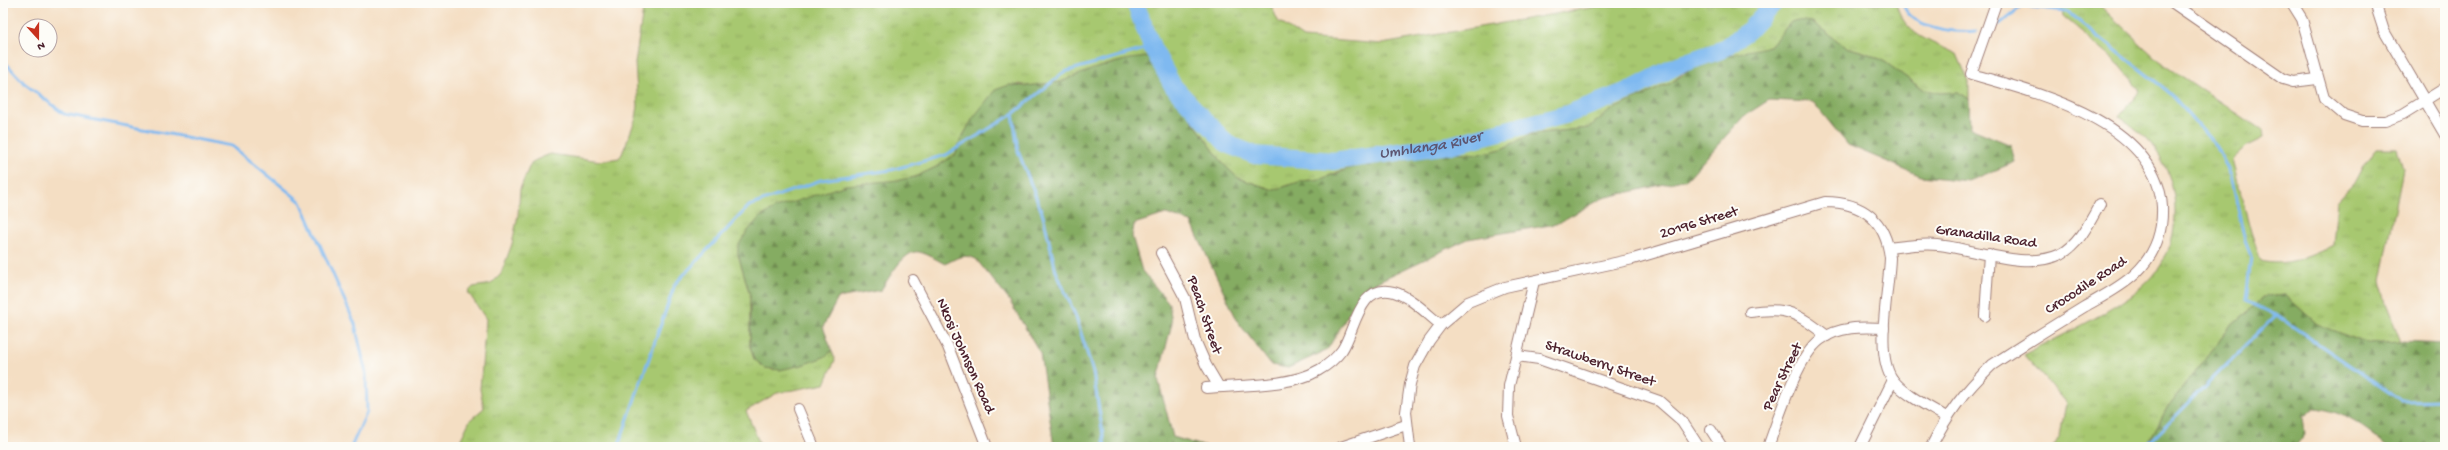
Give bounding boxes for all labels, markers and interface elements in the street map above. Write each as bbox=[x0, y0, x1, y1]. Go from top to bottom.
north arrow bbox=[18, 18, 58, 58]
text: N bbox=[35, 39, 46, 52]
water label: Umhlanga River bbox=[1378, 127, 1487, 164]
street label: 20196 Street bbox=[1658, 202, 1742, 243]
street label: Granadilla Road bbox=[1934, 221, 2039, 253]
street label: Crocodile Road bbox=[2042, 252, 2131, 319]
street label: Peach Street bbox=[1182, 273, 1226, 358]
street label: Nkosi Johnson Road bbox=[932, 296, 999, 418]
street label: Strawberry Street bbox=[1542, 337, 1659, 392]
street label: Pear Street bbox=[1758, 338, 1808, 415]

